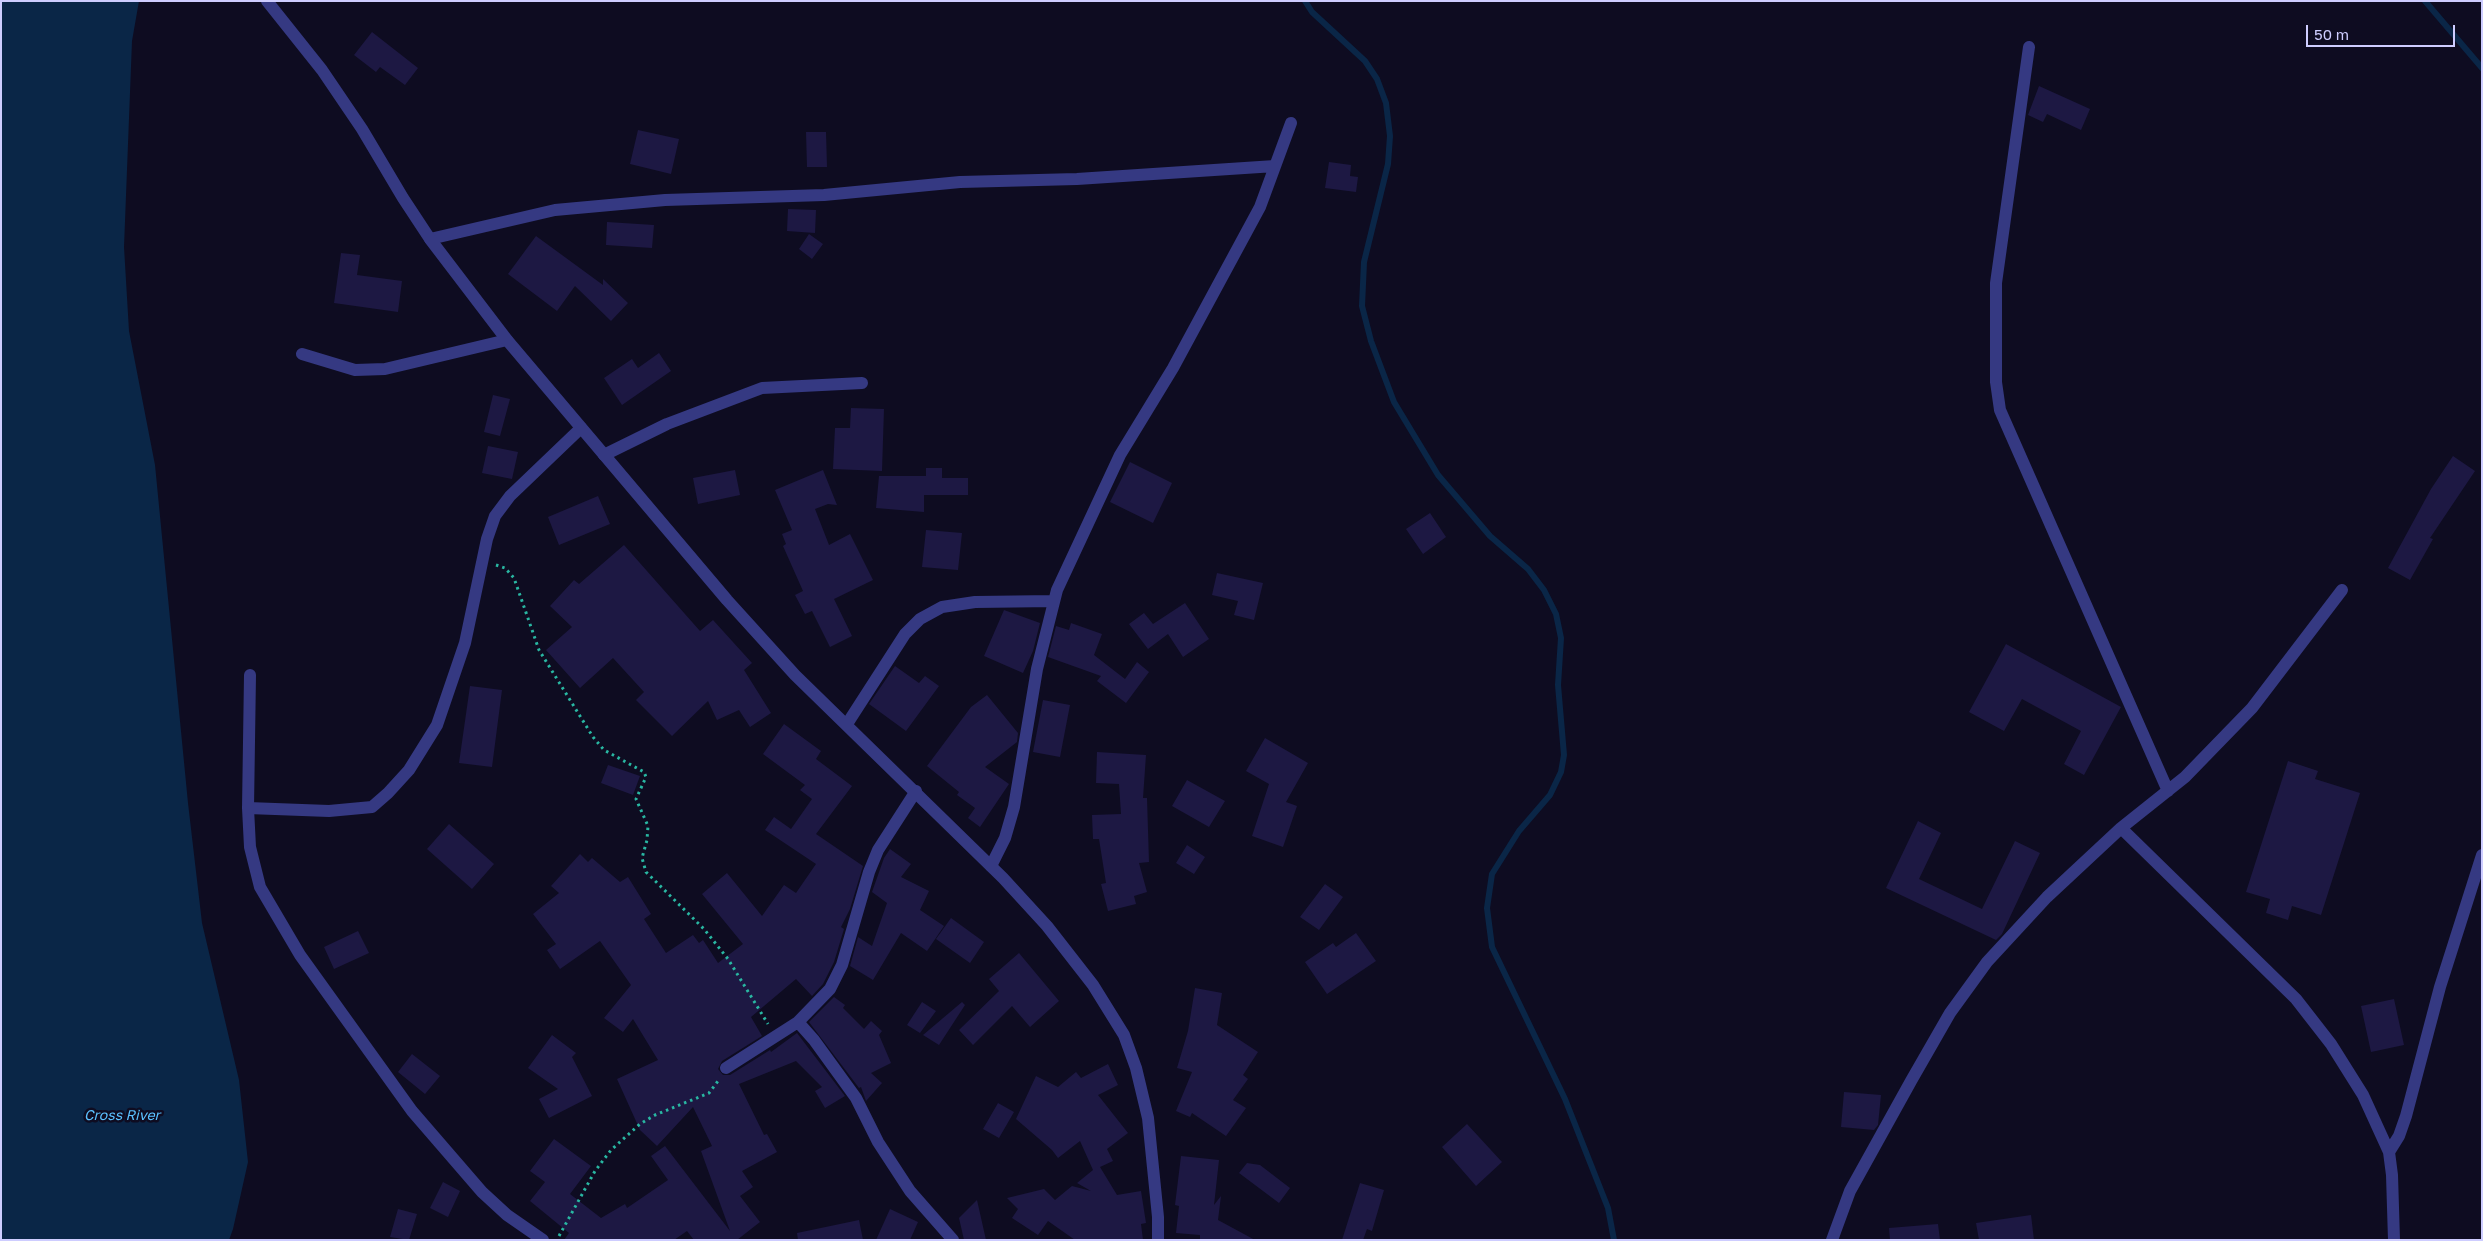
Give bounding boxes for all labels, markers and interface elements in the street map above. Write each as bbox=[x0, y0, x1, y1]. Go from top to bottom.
scale bar bbox=[2308, 15, 2457, 47]
text: 50 m bbox=[2314, 25, 2349, 43]
water label: Cross River bbox=[84, 1108, 160, 1124]

